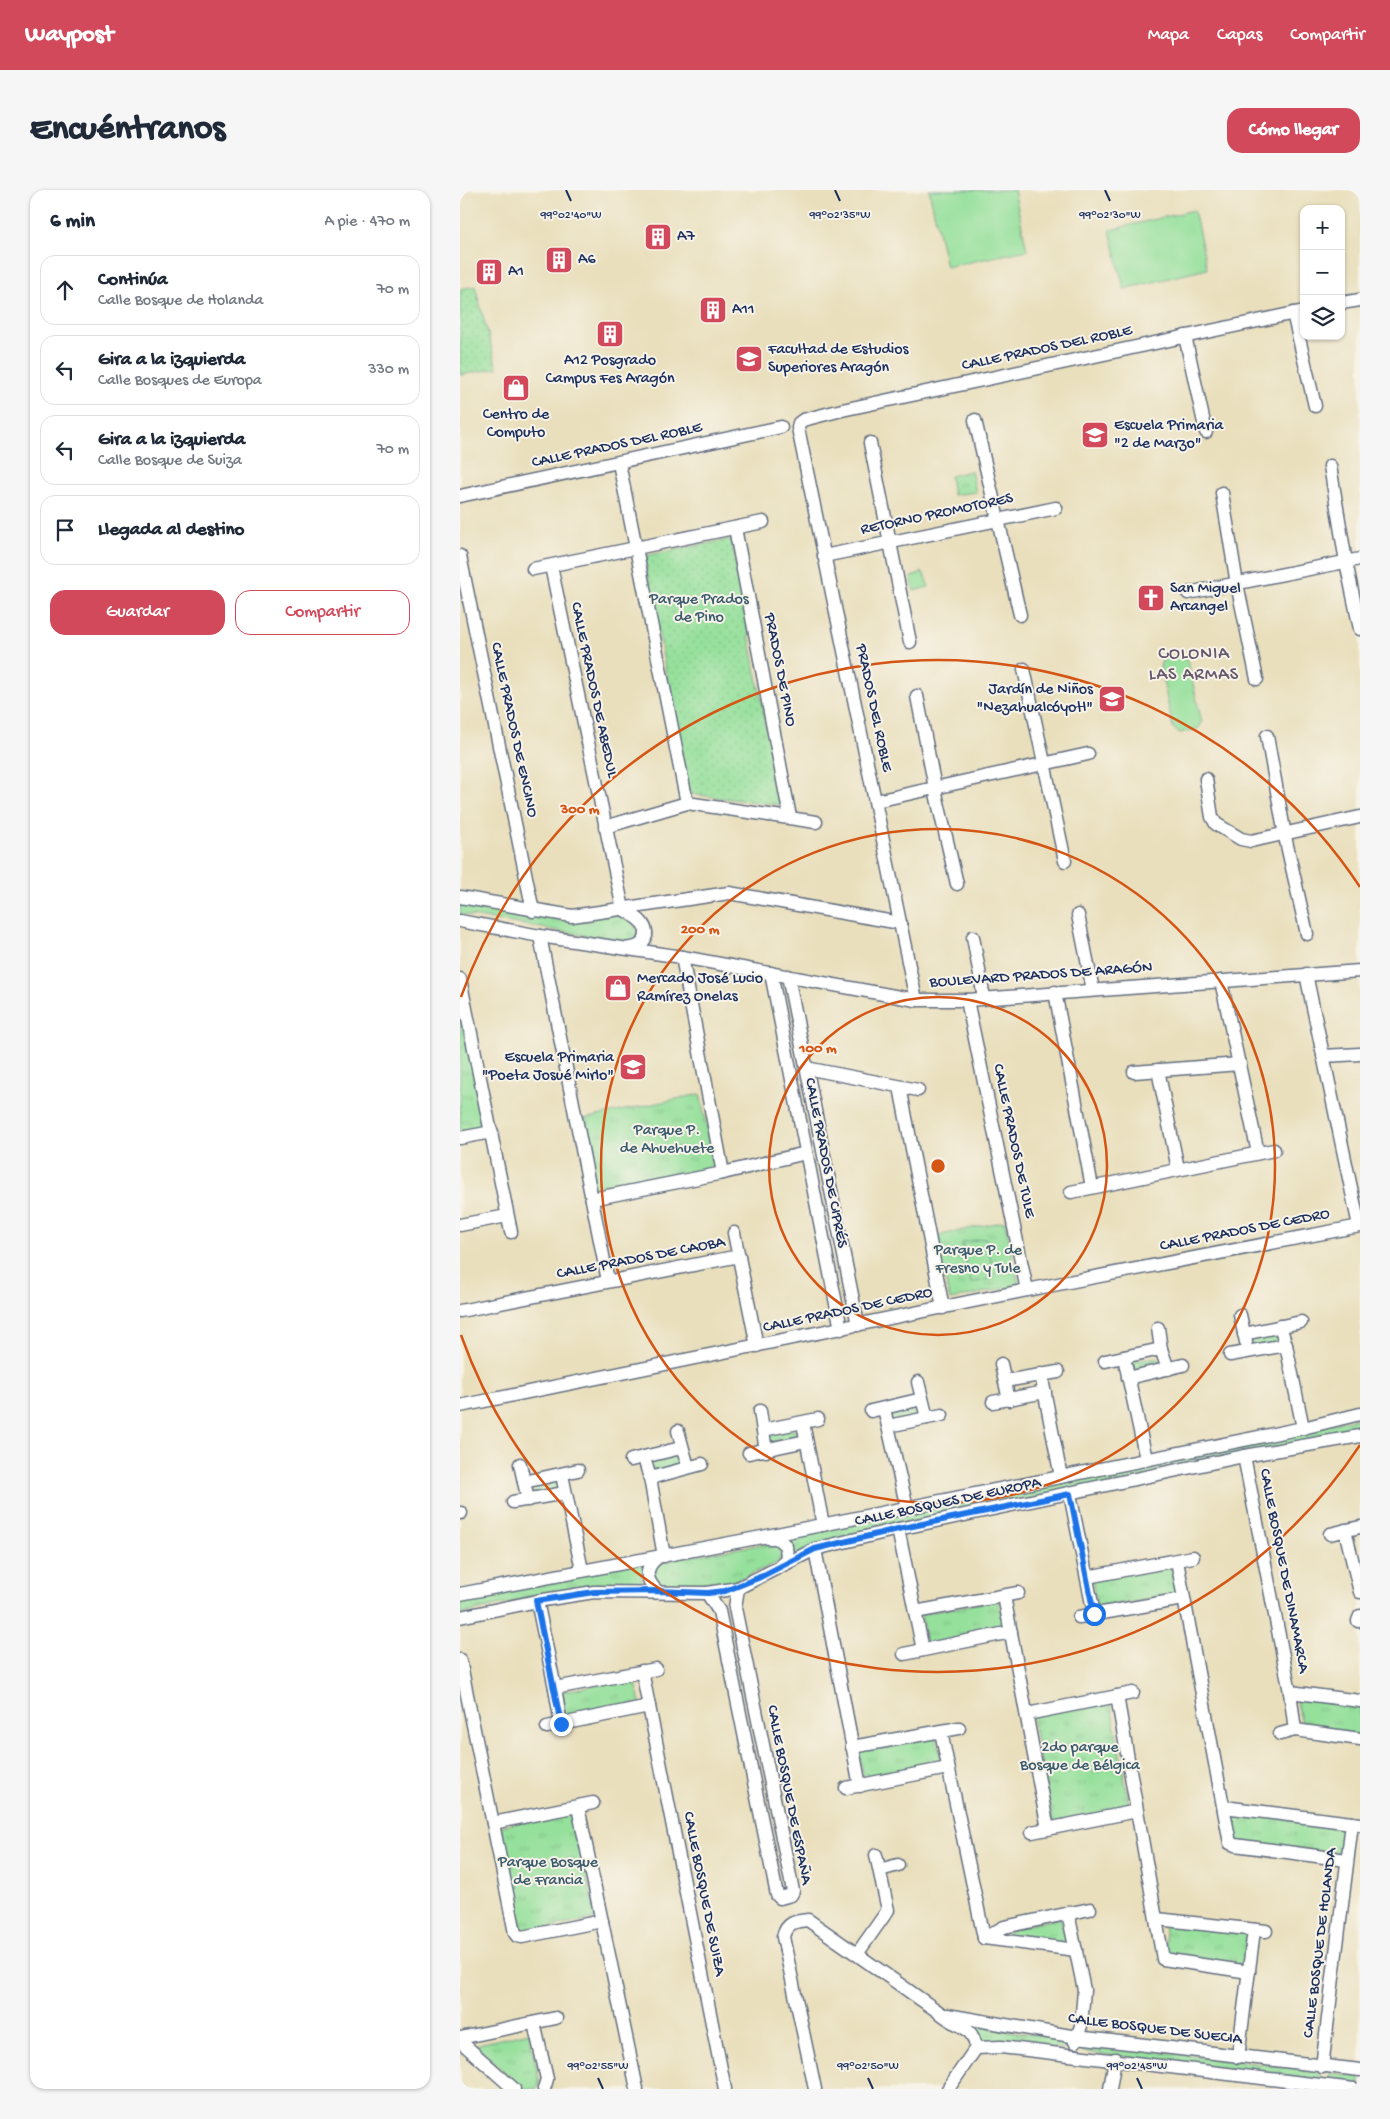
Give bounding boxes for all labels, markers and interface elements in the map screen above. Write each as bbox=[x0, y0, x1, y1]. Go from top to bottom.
text: Waypost bbox=[25, 21, 113, 50]
text: Mapa bbox=[1148, 25, 1189, 46]
text: Capas bbox=[1217, 25, 1262, 46]
text: Compartir bbox=[1290, 25, 1365, 46]
button: Cómo llegar bbox=[1227, 108, 1360, 153]
text: Encuéntranos bbox=[30, 110, 225, 151]
map controls bbox=[1300, 205, 1345, 340]
button: + bbox=[1300, 205, 1345, 250]
text: 99°02'40"W bbox=[540, 209, 601, 223]
text: 99°02'35"W bbox=[809, 209, 870, 223]
text: 99°02'30"W bbox=[1078, 209, 1141, 223]
text: 6 min bbox=[50, 210, 95, 235]
text: A pie · 470 m bbox=[324, 213, 410, 232]
building icon: A7 bbox=[643, 222, 673, 252]
place label: A7 bbox=[677, 228, 695, 247]
building icon: A6 bbox=[544, 245, 574, 275]
button: − bbox=[1300, 250, 1345, 295]
place label: A6 bbox=[578, 251, 596, 270]
building icon: A1 bbox=[474, 257, 504, 287]
place label: A1 bbox=[508, 263, 524, 282]
text: Continúa bbox=[98, 269, 168, 292]
icon: ahead bbox=[51, 276, 79, 304]
text: 70 m bbox=[376, 281, 409, 300]
text: Calle Bosque de Holanda bbox=[98, 292, 263, 311]
building icon: A11 bbox=[698, 295, 728, 325]
button: layers bbox=[1300, 295, 1345, 340]
place label: A11 bbox=[732, 301, 754, 320]
building icon: A12 Posgrado Campus Fes Aragón bbox=[595, 319, 625, 349]
street label: CALLE PRADOS DEL ROBLE bbox=[960, 321, 1135, 376]
place label: Facultad de Estudios Superiores Aragón bbox=[767, 341, 910, 378]
school or university icon: Facultad de Estudios Superiores Aragón bbox=[734, 344, 764, 374]
text: Gira a la izquierda bbox=[98, 349, 245, 372]
place label: A12 Posgrado Campus Fes Aragón bbox=[545, 352, 675, 389]
icon: left bbox=[51, 356, 79, 384]
text: 330 m bbox=[368, 361, 409, 380]
text: Calle Bosques de Europa bbox=[98, 372, 262, 391]
shop icon: Centro de Computo bbox=[501, 373, 531, 403]
place label: Centro de Computo bbox=[483, 406, 550, 443]
place label: Escuela Primaria "2 de Marzo" bbox=[1114, 417, 1225, 454]
street label: CALLE PRADOS DEL ROBLE bbox=[530, 418, 705, 473]
school or university icon: Escuela Primaria "2 de Marzo" bbox=[1080, 420, 1110, 450]
text: Gira a la izquierda bbox=[98, 429, 245, 452]
icon: left bbox=[51, 436, 79, 464]
text: 70 m bbox=[376, 441, 409, 460]
text: Calle Bosque de Suiza bbox=[98, 452, 242, 471]
street label: RETORNO PROMOTORES bbox=[859, 489, 1016, 540]
icon: arrive bbox=[51, 516, 79, 544]
text: Llegada al destino bbox=[98, 519, 244, 542]
place label: San Miguel Arcangel bbox=[1170, 580, 1241, 617]
church icon: San Miguel Arcangel bbox=[1136, 583, 1166, 613]
button: Guardar bbox=[50, 590, 225, 635]
button: Compartir bbox=[235, 590, 410, 635]
park label: Parque Prados de Pino bbox=[648, 591, 750, 628]
street label: CALLE PRADOS DE ABEDUL bbox=[565, 601, 621, 781]
street label: PRADOS DE PINO bbox=[759, 611, 799, 729]
street label: CALLE PRADOS DE ENCINO bbox=[485, 641, 541, 820]
street label: PRADOS DEL ROBLE bbox=[850, 641, 896, 775]
district label: COLONIA LAS ARMAS bbox=[1149, 644, 1239, 686]
place label: Jardín de Niños "Nezahualcóyotl" bbox=[977, 681, 1094, 718]
school or university icon: Jardín de Niños "Nezahualcóyotl" bbox=[1097, 684, 1127, 714]
text: 300 m bbox=[559, 801, 600, 819]
text: 200 m bbox=[681, 921, 720, 939]
street label: BOULEVARD PRADOS DE ARAGÓN bbox=[928, 959, 1153, 993]
place label: Mercado José Lucio Ramírez Onelas bbox=[637, 970, 763, 1007]
shop icon: Mercado José Lucio Ramírez Onelas bbox=[603, 973, 633, 1003]
text: 100 m bbox=[798, 1040, 837, 1058]
place label: Escuela Primaria "Poeta Josué Mirlo" bbox=[482, 1049, 615, 1086]
school or university icon: Escuela Primaria "Poeta Josué Mirlo" bbox=[618, 1052, 648, 1082]
street label: CALLE PRADOS DE TULE bbox=[987, 1062, 1039, 1221]
street label: CALLE PRADOS DE CIPRÉS bbox=[799, 1076, 851, 1250]
park label: Parque P. de Ahuehuete bbox=[620, 1122, 715, 1159]
centre of rings bbox=[929, 1157, 947, 1175]
street label: CALLE PRADOS DE CEDRO bbox=[1158, 1205, 1332, 1257]
street label: CALLE PRADOS DE CAOBA bbox=[555, 1233, 728, 1285]
park label: Parque P. de Fresno y Tule bbox=[933, 1242, 1023, 1279]
street label: CALLE PRADOS DE CEDRO bbox=[762, 1284, 935, 1338]
street label: CALLE BOSQUE DE DINAMARCA bbox=[1254, 1467, 1312, 1676]
street label: CALLE BOSQUES DE EUROPA bbox=[853, 1474, 1044, 1532]
route start bbox=[1083, 1603, 1106, 1626]
street label: CALLE BOSQUE DE ESPAÑA bbox=[761, 1704, 816, 1888]
route end bbox=[550, 1713, 573, 1736]
park label: 2do parque Bosque de Bélgica bbox=[1019, 1739, 1141, 1776]
street label: CALLE BOSQUE DE SUIZA bbox=[678, 1810, 729, 1979]
street label: CALLE BOSQUE DE HOLANDA bbox=[1300, 1845, 1342, 2039]
park label: Parque Bosque de Francia bbox=[497, 1854, 599, 1891]
street label: CALLE BOSQUE DE SUECIA bbox=[1067, 2010, 1245, 2050]
text: 99°02'55"W bbox=[567, 2060, 628, 2074]
text: 99°02'50"W bbox=[836, 2060, 899, 2074]
text: 99°02'45"W bbox=[1106, 2060, 1167, 2074]

